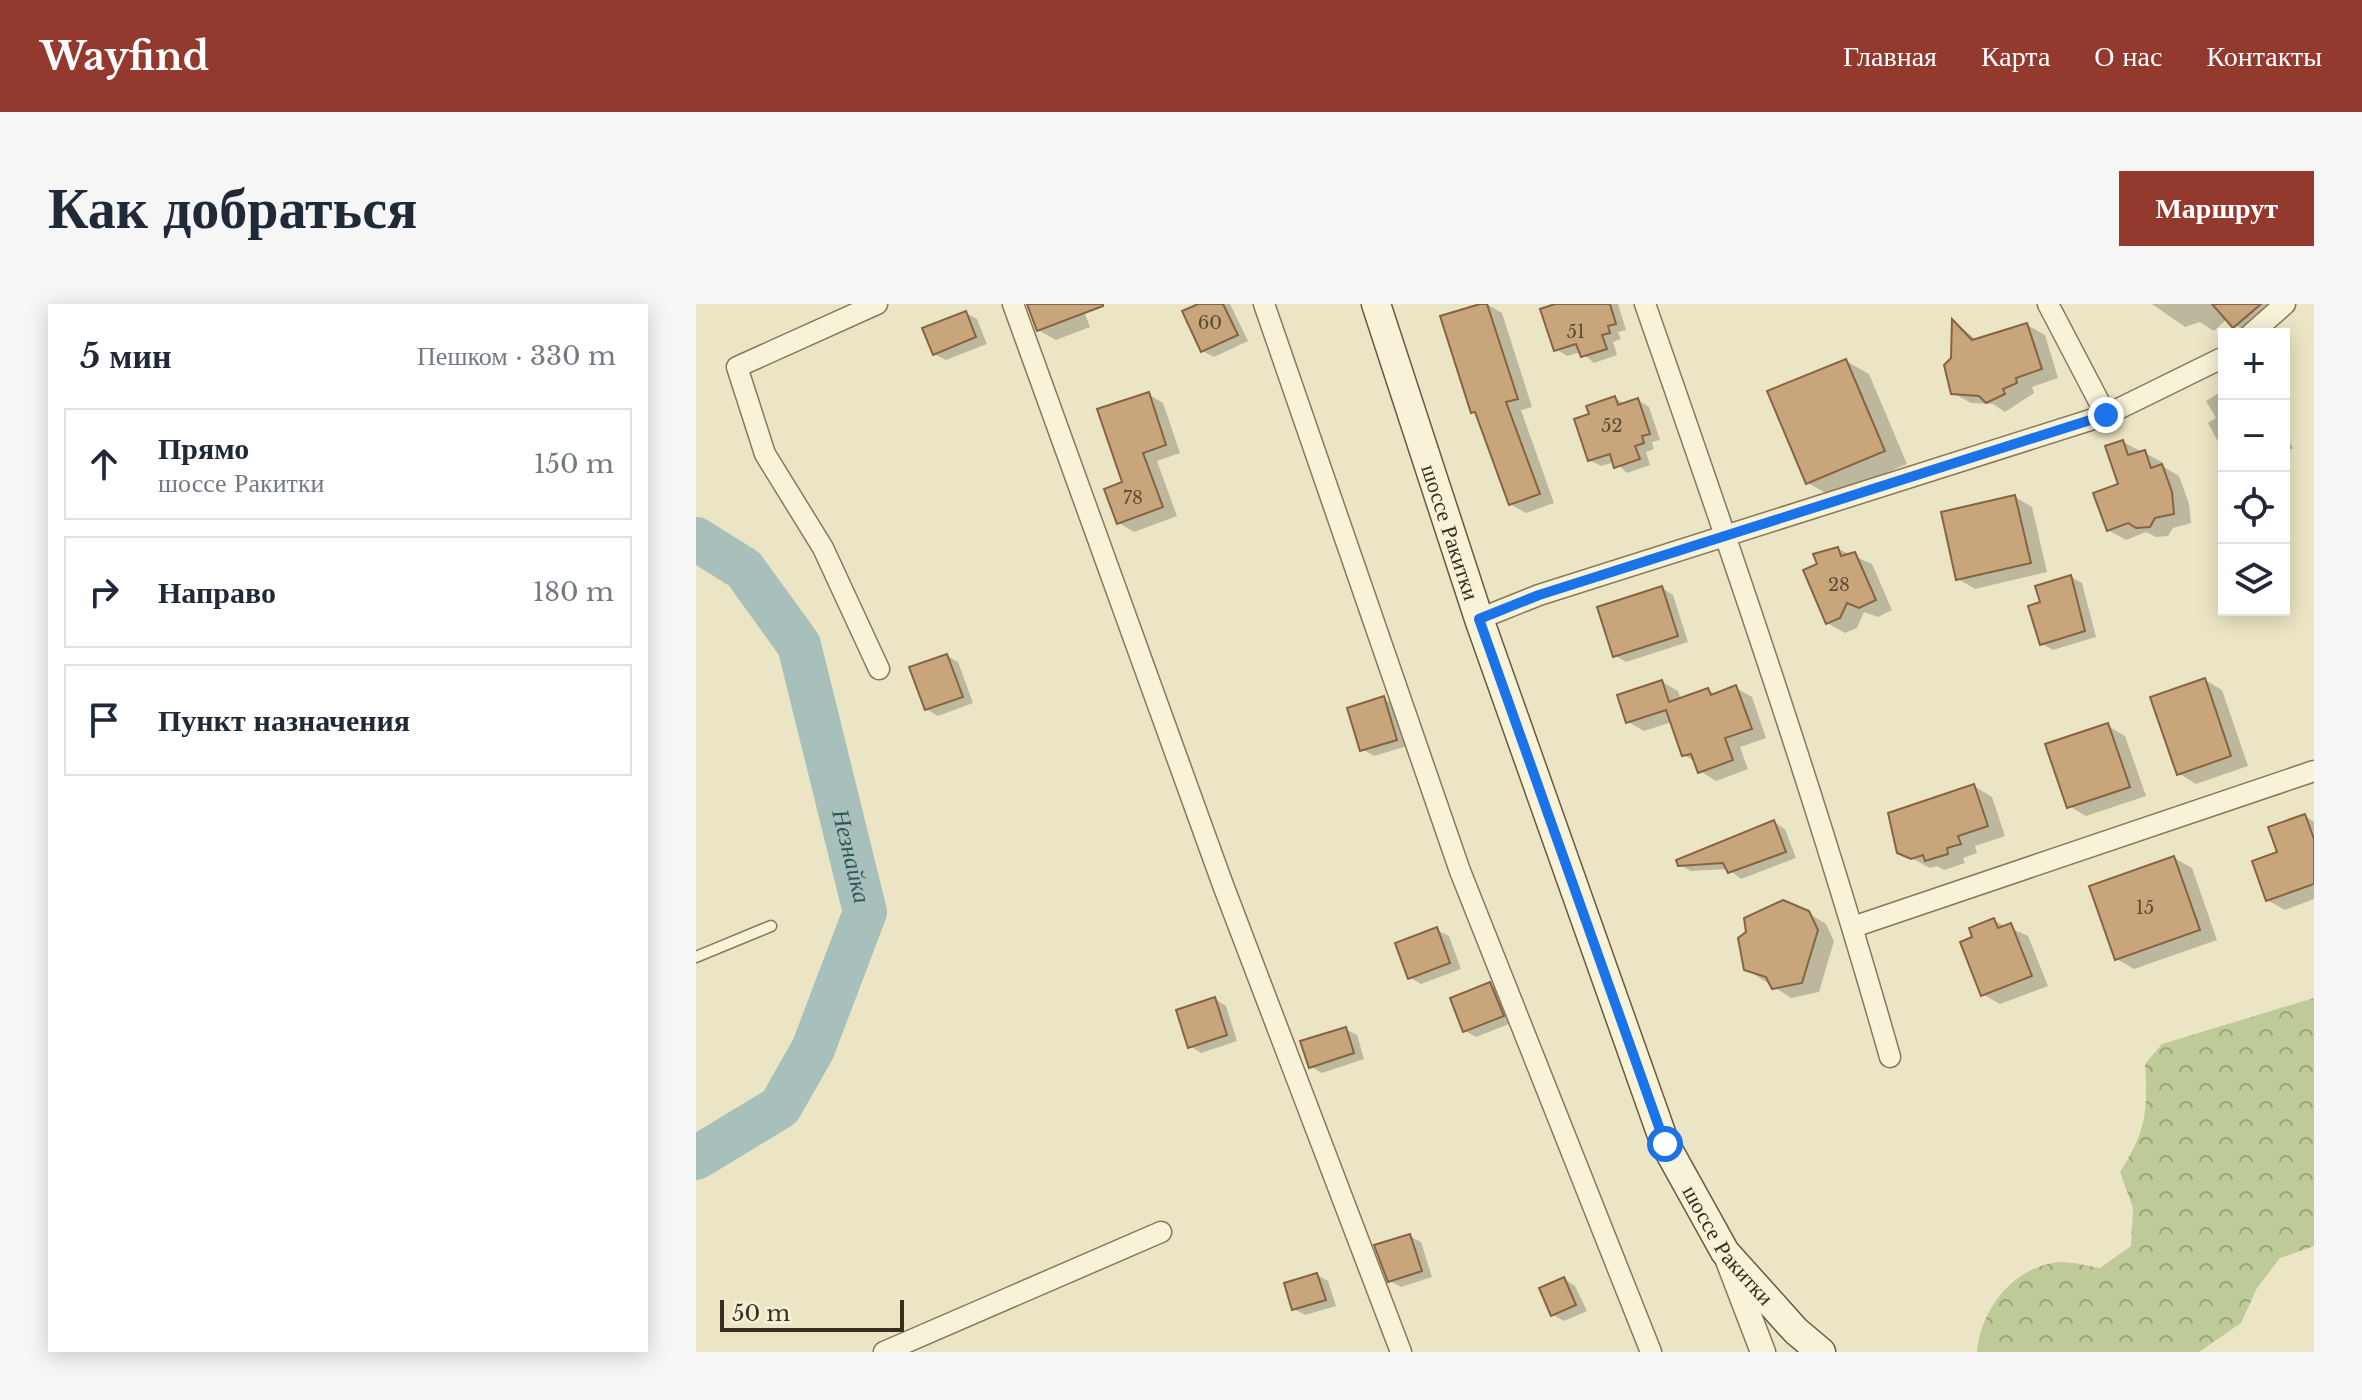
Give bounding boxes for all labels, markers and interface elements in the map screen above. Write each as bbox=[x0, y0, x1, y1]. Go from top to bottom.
text: Wayfind bbox=[40, 33, 209, 80]
text: Главная bbox=[1843, 39, 1937, 74]
text: Карта bbox=[1981, 39, 2050, 74]
text: О нас bbox=[2094, 39, 2162, 74]
text: Контакты bbox=[2206, 39, 2322, 74]
button: Маршрут bbox=[2119, 171, 2314, 246]
text: Как добраться bbox=[48, 174, 417, 243]
house number: 60 bbox=[1198, 312, 1222, 334]
house number: 51 bbox=[1567, 321, 1585, 343]
map controls bbox=[2218, 328, 2290, 616]
button: + bbox=[2218, 328, 2290, 400]
text: 5 мин bbox=[80, 335, 172, 377]
text: Пешком · 330 m bbox=[417, 340, 616, 372]
route end bbox=[2088, 397, 2124, 433]
button: − bbox=[2218, 400, 2290, 472]
house number: 52 bbox=[1601, 415, 1623, 437]
text: Прямо bbox=[158, 430, 249, 467]
icon: ahead bbox=[82, 442, 126, 486]
text: 150 m bbox=[534, 448, 614, 480]
street label: шоссе Ракитки bbox=[1415, 461, 1485, 604]
text: шоссе Ракитки bbox=[158, 467, 325, 499]
button: locate bbox=[2218, 472, 2290, 544]
house number: 78 bbox=[1123, 487, 1143, 509]
button: layers bbox=[2218, 544, 2290, 616]
icon: right bbox=[82, 570, 126, 614]
text: Направо bbox=[158, 574, 276, 611]
house number: 28 bbox=[1828, 574, 1850, 596]
text: 180 m bbox=[533, 576, 614, 608]
icon: arrive bbox=[82, 698, 126, 742]
text: Пункт назначения bbox=[158, 702, 410, 739]
water label: Незнайка bbox=[826, 805, 877, 906]
house number: 15 bbox=[2136, 897, 2154, 919]
route start bbox=[1647, 1126, 1683, 1162]
street label: шоссе Ракитки bbox=[1677, 1181, 1779, 1311]
scale bar bbox=[720, 1296, 904, 1332]
text: 50 m bbox=[732, 1300, 790, 1327]

